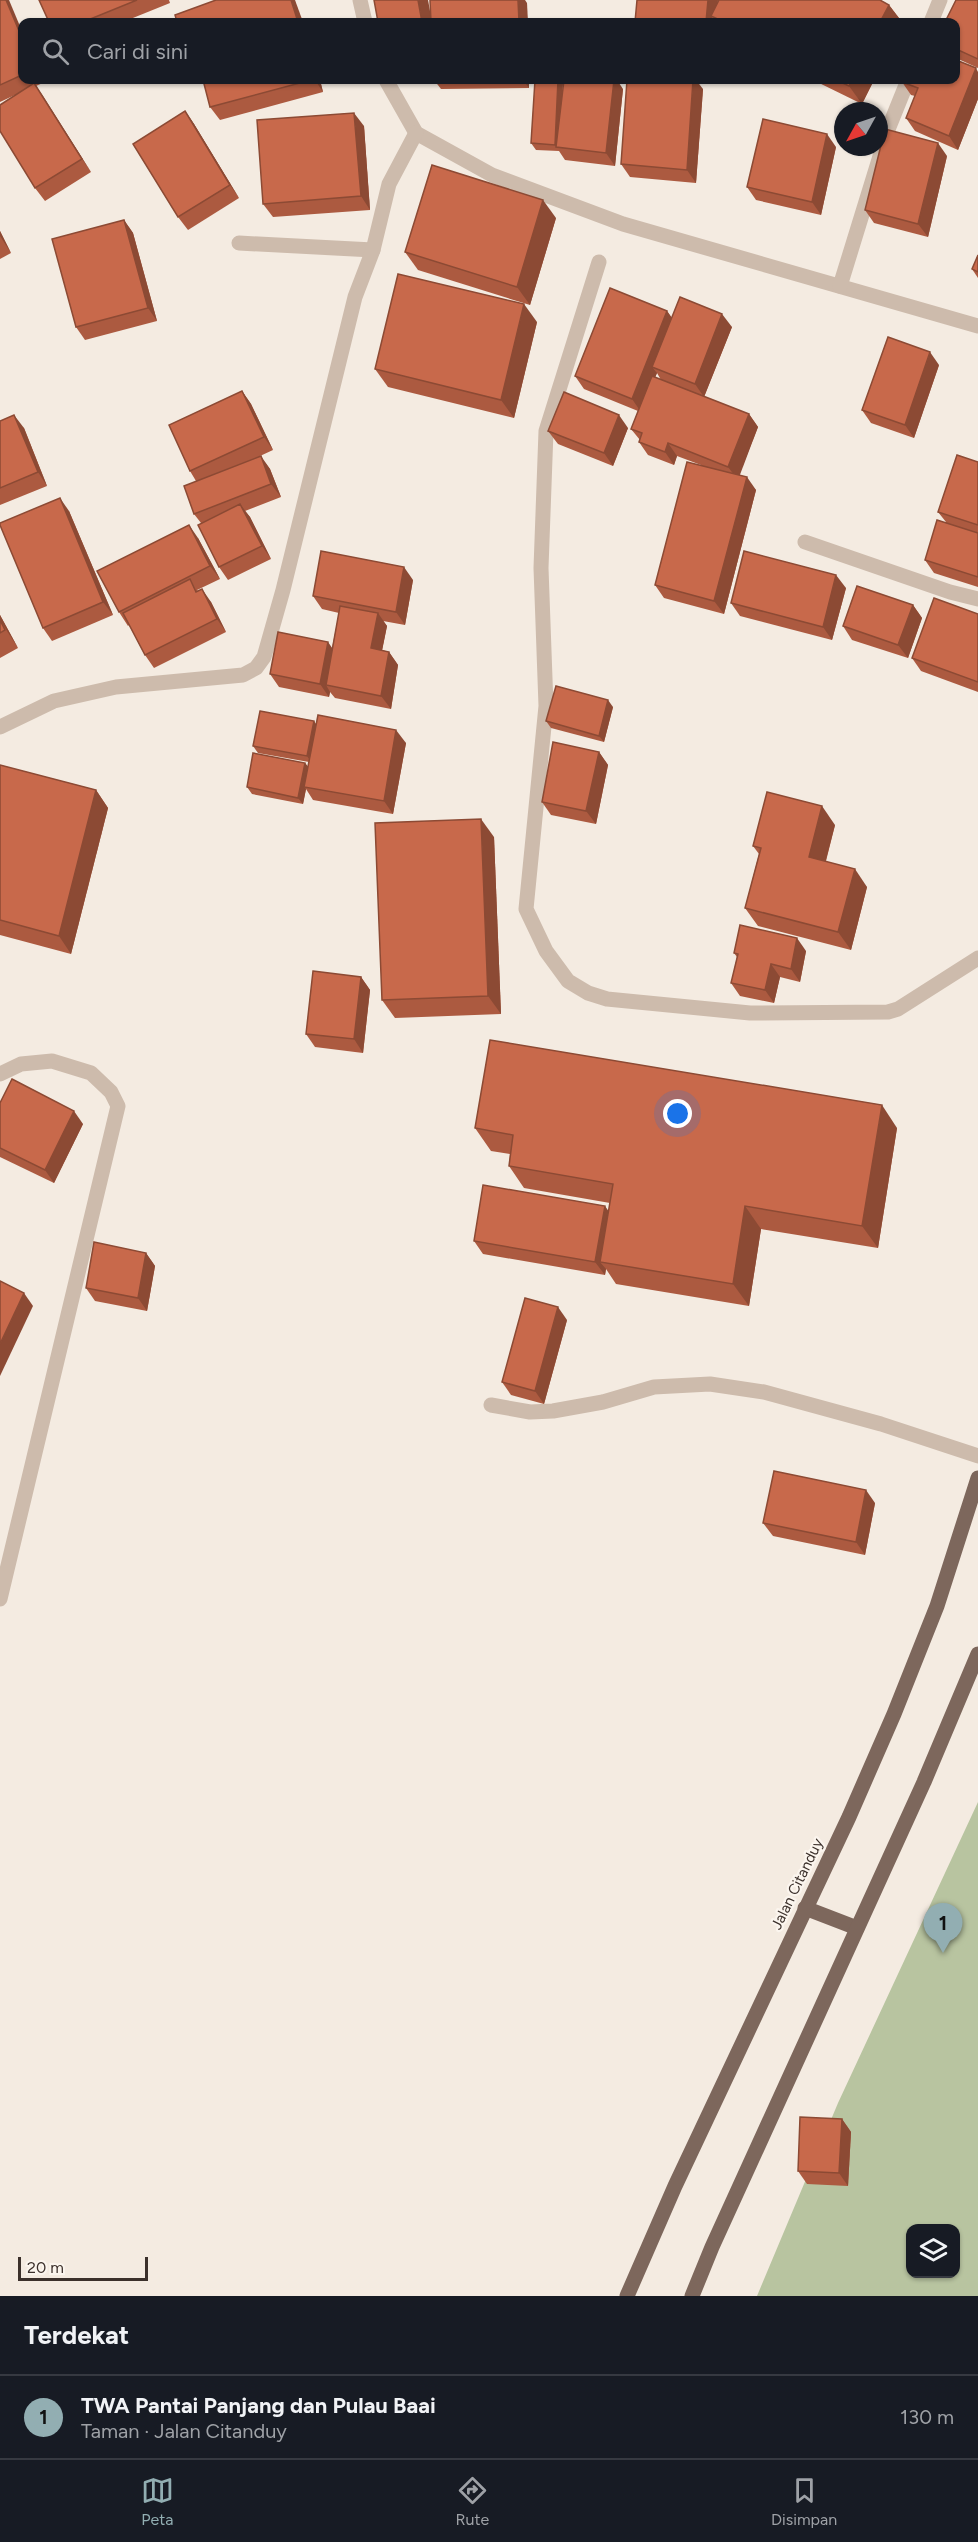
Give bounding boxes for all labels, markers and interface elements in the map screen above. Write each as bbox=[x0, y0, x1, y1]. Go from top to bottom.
search box bbox=[18, 18, 960, 84]
icon: search bbox=[39, 35, 72, 68]
text: Cari di sini bbox=[87, 38, 188, 65]
north arrow bbox=[834, 102, 888, 156]
your location bbox=[663, 1099, 692, 1128]
street label: Jalan Citanduy bbox=[767, 1835, 827, 1933]
pin: 1 bbox=[924, 1904, 962, 1953]
map controls bbox=[906, 2224, 960, 2278]
button: layers bbox=[906, 2224, 960, 2278]
scale bar bbox=[18, 2254, 148, 2282]
text: 20 m bbox=[27, 2258, 64, 2277]
text: Terdekat bbox=[24, 2319, 129, 2351]
text: TWA Pantai Panjang dan Pulau Baai bbox=[81, 2392, 436, 2419]
text: 1 bbox=[39, 2405, 48, 2429]
text: 130 m bbox=[900, 2405, 954, 2429]
text: Taman · Jalan Citanduy bbox=[81, 2419, 287, 2443]
tab: Peta bbox=[141, 2474, 174, 2529]
tab: Rute bbox=[456, 2474, 489, 2529]
tab: Disimpan bbox=[771, 2474, 837, 2529]

